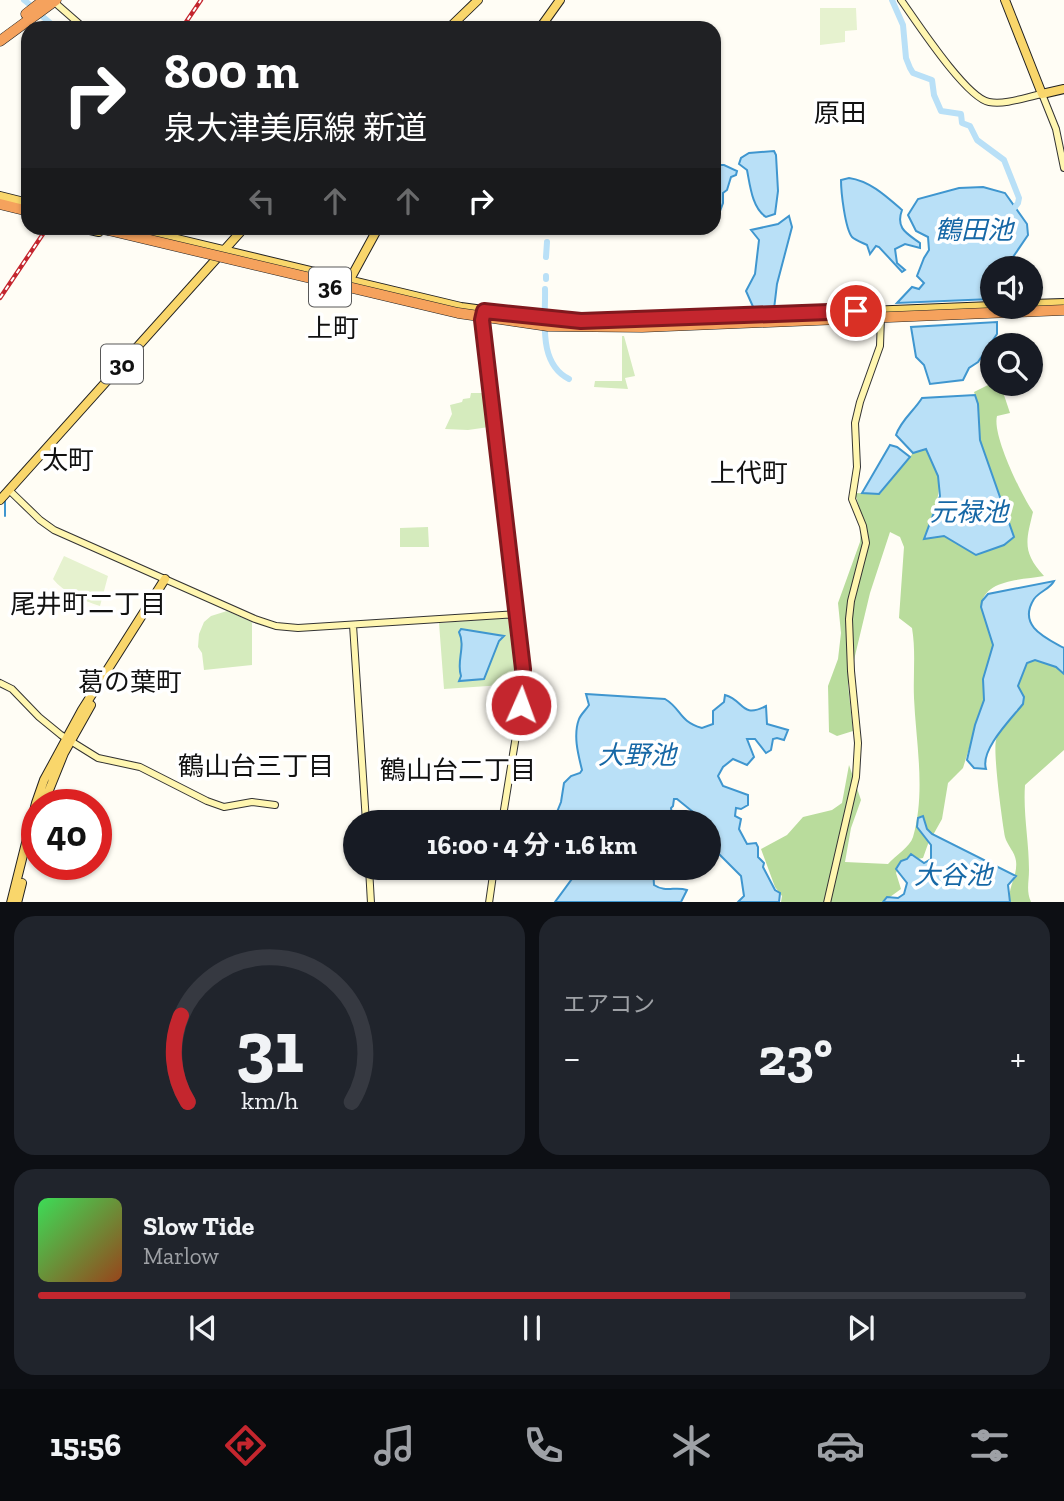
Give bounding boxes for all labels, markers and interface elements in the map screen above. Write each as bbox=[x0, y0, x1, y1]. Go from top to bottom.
text: 800 m bbox=[164, 42, 299, 101]
icon: right bbox=[49, 49, 140, 140]
district label: 原田 bbox=[814, 97, 866, 129]
text: 泉大津美原線 新道 bbox=[164, 109, 427, 147]
icon: left bbox=[243, 182, 281, 220]
icon: ahead bbox=[316, 182, 354, 220]
icon: ahead bbox=[389, 182, 427, 220]
icon: right bbox=[462, 182, 500, 220]
water label: 鶴田池 bbox=[935, 214, 1016, 246]
map controls bbox=[980, 256, 1043, 396]
button: sound bbox=[980, 256, 1043, 319]
road number: 36 bbox=[309, 268, 351, 306]
pin bbox=[826, 281, 886, 341]
icon: arrive bbox=[837, 292, 875, 330]
district label: 上町 bbox=[307, 312, 359, 344]
button: search bbox=[980, 333, 1043, 396]
road number: 30 bbox=[101, 344, 143, 384]
district label: 太町 bbox=[42, 444, 94, 476]
district label: 上代町 bbox=[710, 457, 788, 489]
water label: 元禄池 bbox=[930, 496, 1011, 528]
district label: 尾井町二丁目 bbox=[10, 588, 166, 620]
district label: 葛の葉町 bbox=[78, 666, 182, 698]
position arrow bbox=[484, 668, 558, 742]
water label: 大野池 bbox=[598, 739, 679, 771]
district label: 鶴山台三丁目 bbox=[178, 750, 334, 782]
district label: 鶴山台二丁目 bbox=[380, 754, 536, 786]
speed limit sign: 40 bbox=[21, 789, 112, 880]
text: 16:00 · 4 分 · 1.6 km bbox=[427, 829, 637, 861]
water label: 大谷池 bbox=[914, 859, 995, 891]
text: エアコン bbox=[563, 990, 655, 1018]
text: 31 bbox=[235, 1003, 304, 1091]
text: 23° bbox=[758, 1026, 833, 1088]
text: − bbox=[563, 1035, 581, 1081]
text: + bbox=[1010, 1035, 1026, 1081]
text: km/h bbox=[241, 1084, 298, 1114]
text: Slow Tide bbox=[143, 1210, 254, 1242]
text: Marlow bbox=[143, 1242, 219, 1270]
icon: previous bbox=[184, 1309, 222, 1347]
icon: pause bbox=[513, 1309, 551, 1347]
icon: next bbox=[842, 1309, 880, 1347]
icon: directions bbox=[221, 1421, 270, 1470]
icon: music bbox=[370, 1421, 419, 1470]
icon: phone bbox=[519, 1421, 568, 1470]
icon: climate bbox=[667, 1421, 716, 1470]
icon: car bbox=[816, 1421, 865, 1470]
icon: filters bbox=[965, 1421, 1014, 1470]
text: 15:56 bbox=[50, 1426, 121, 1464]

